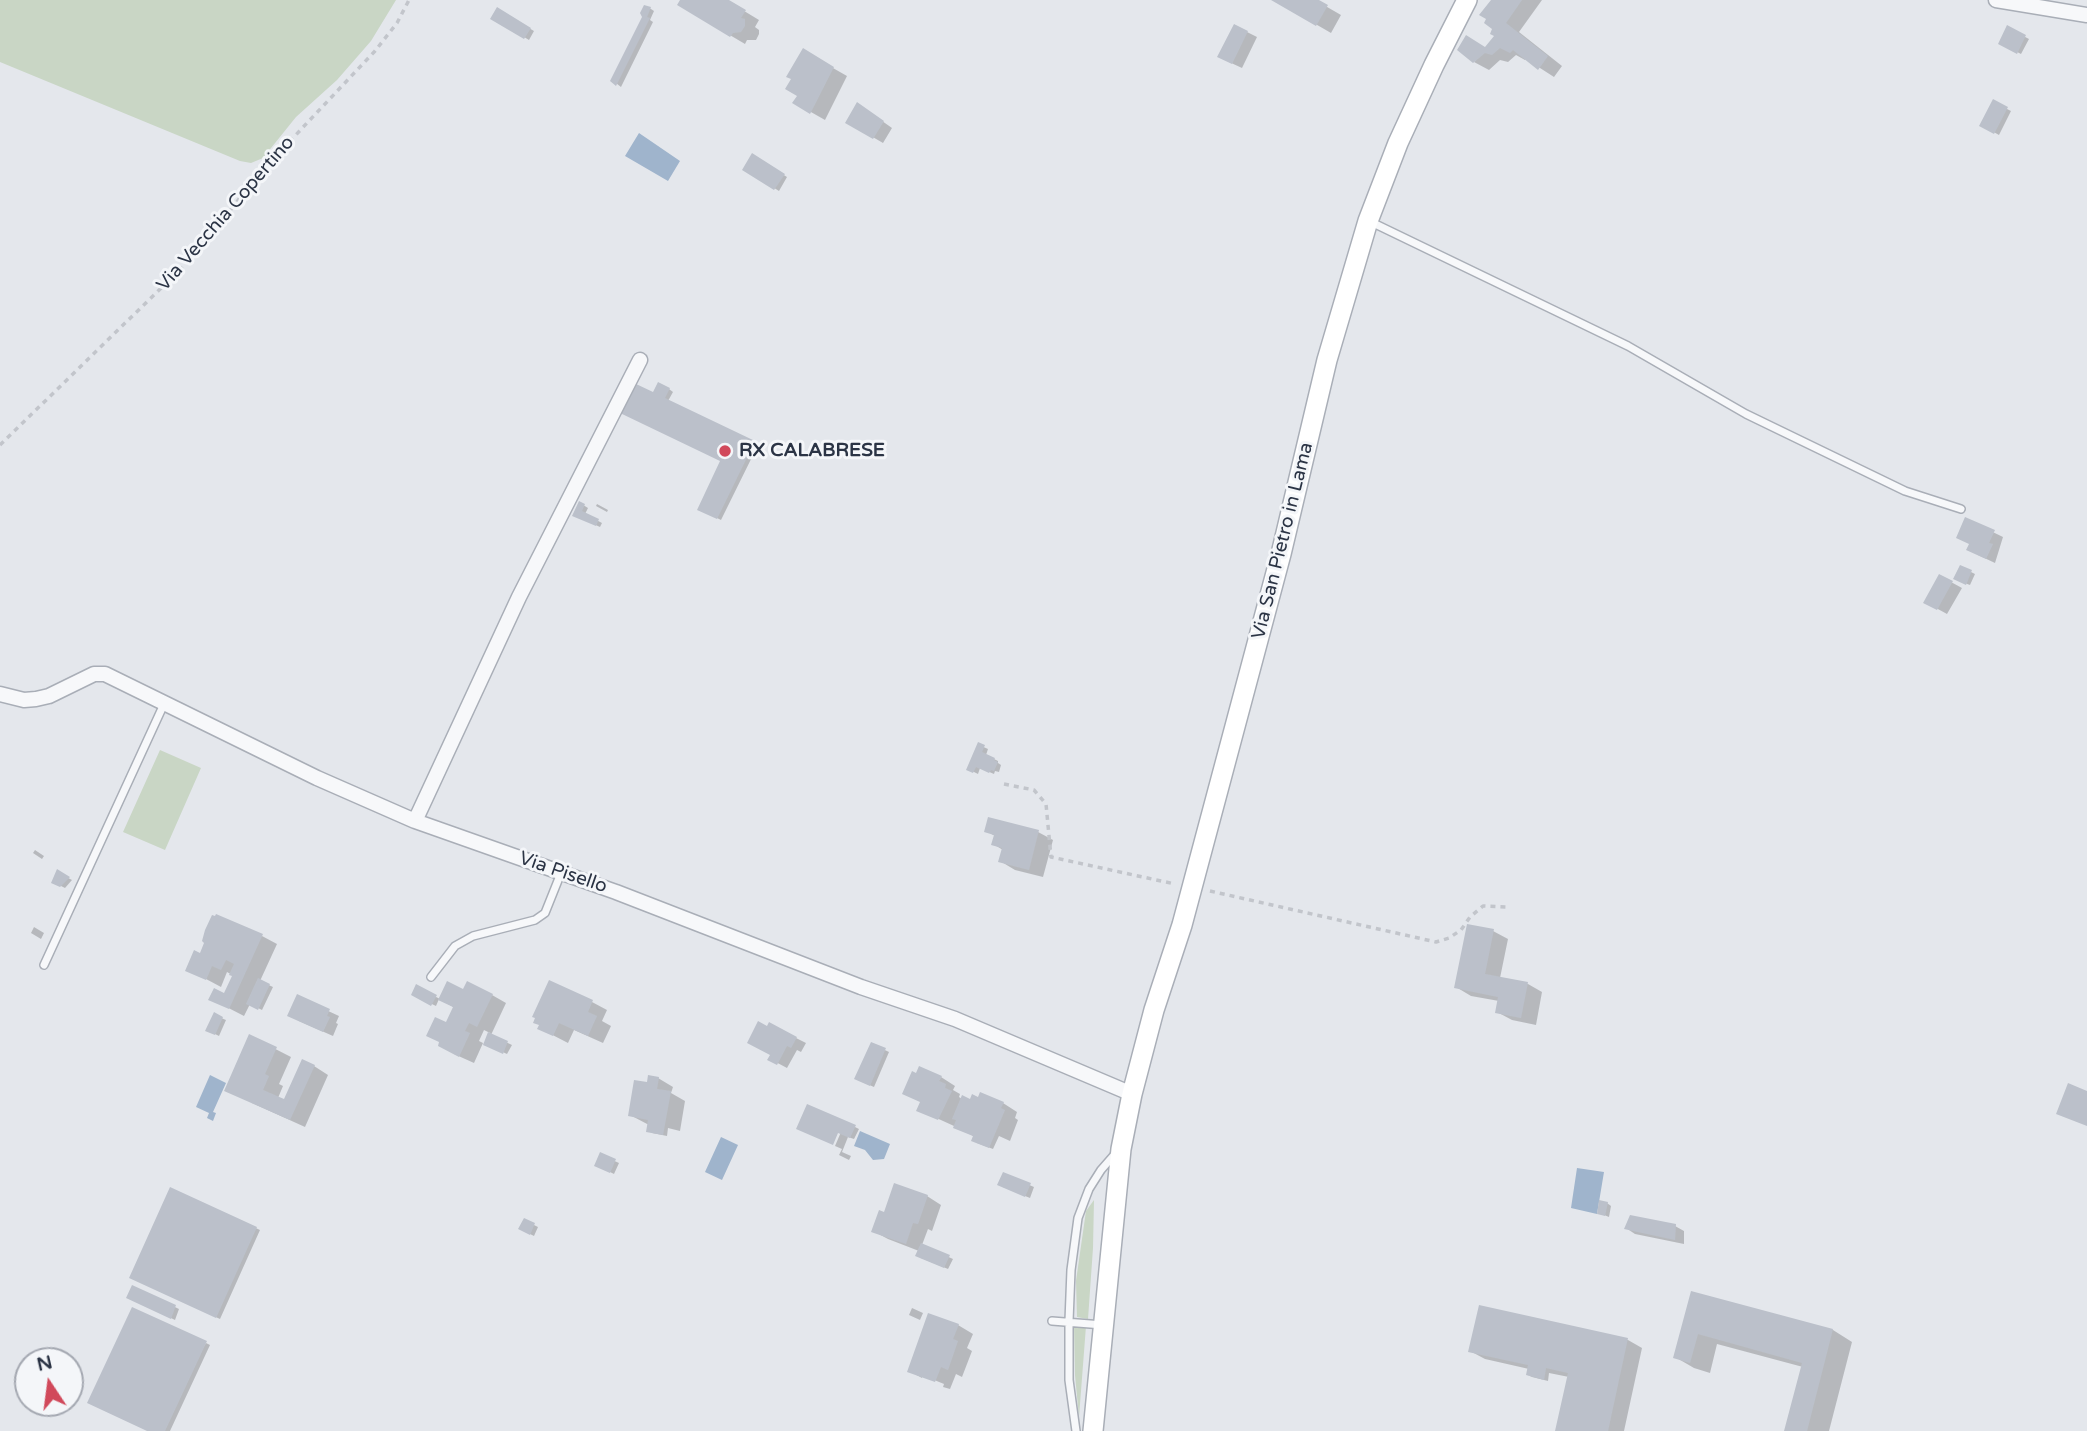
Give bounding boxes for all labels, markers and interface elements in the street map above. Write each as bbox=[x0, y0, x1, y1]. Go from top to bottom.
street label: Via Vecchia Copertino bbox=[152, 132, 300, 296]
place label: RX CALABRESE bbox=[739, 440, 885, 462]
street label: Via San Pietro in Lama bbox=[1247, 440, 1319, 642]
marker: RX CALABRESE bbox=[717, 443, 733, 459]
street label: Via Pisello bbox=[516, 847, 610, 899]
north arrow bbox=[14, 1347, 84, 1417]
text: N bbox=[35, 1351, 55, 1376]

